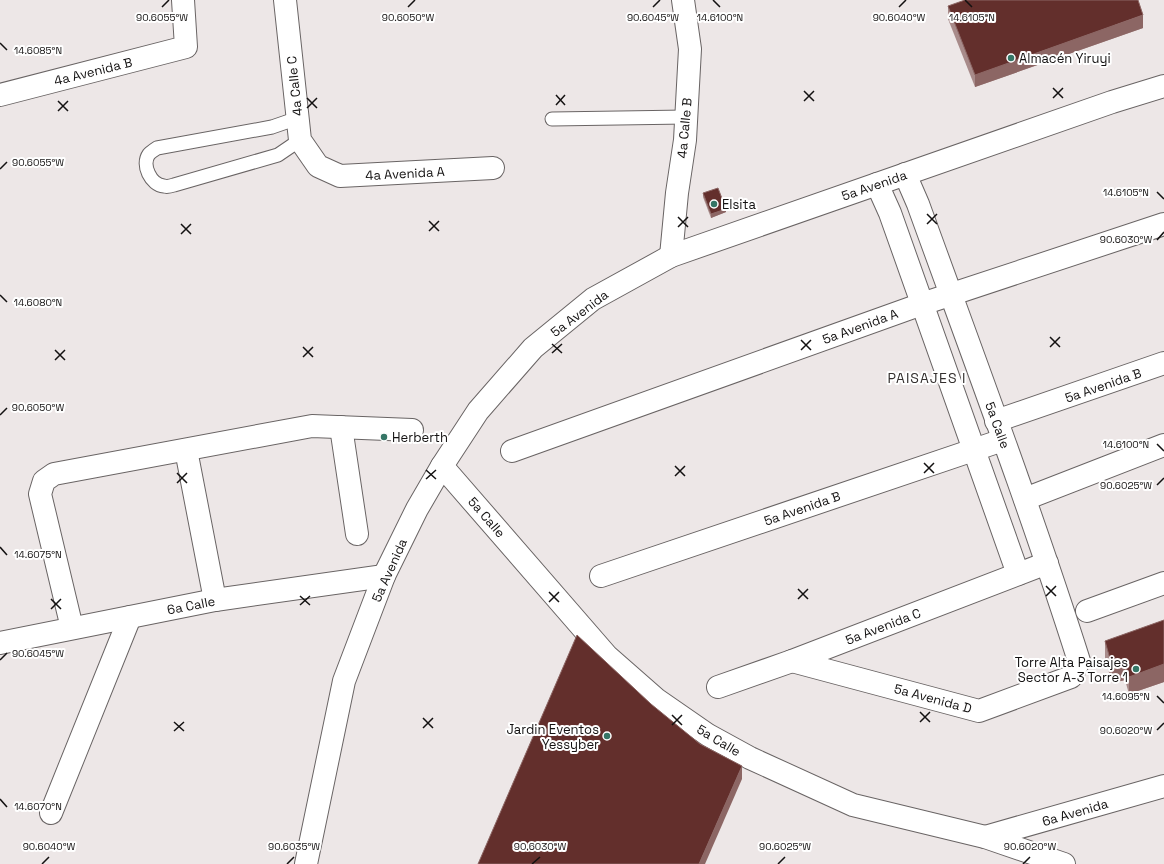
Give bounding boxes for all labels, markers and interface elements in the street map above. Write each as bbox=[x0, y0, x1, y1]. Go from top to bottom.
text: 90.6055°W bbox=[136, 11, 188, 24]
text: 90.6050°W bbox=[382, 11, 434, 24]
text: 90.6045°W bbox=[627, 11, 679, 24]
text: 14.6100°N bbox=[697, 11, 743, 24]
text: 90.6040°W bbox=[873, 11, 926, 24]
text: 14.6105°N bbox=[949, 11, 995, 24]
text: 14.6085°N bbox=[14, 44, 62, 57]
place label: Almacén Yiruyi bbox=[1019, 50, 1111, 67]
marker: Almacén Yiruyi bbox=[1006, 53, 1016, 63]
street label: 4a Avenida B bbox=[52, 54, 134, 89]
street label: 4a Calle C bbox=[283, 55, 306, 117]
street label: 4a Calle B bbox=[673, 97, 696, 159]
text: 90.6055°W bbox=[12, 156, 64, 169]
street label: 4a Avenida A bbox=[365, 163, 445, 184]
street label: 5a Avenida bbox=[839, 166, 909, 205]
text: 14.6105°N bbox=[1103, 186, 1149, 199]
place label: Elsita bbox=[722, 196, 756, 213]
marker: Elsita bbox=[709, 199, 719, 209]
text: 90.6030°W bbox=[1100, 233, 1152, 246]
street label: 5a Avenida bbox=[547, 286, 612, 341]
text: 14.6080°N bbox=[14, 296, 62, 309]
street label: 5a Avenida A bbox=[820, 305, 900, 348]
street label: 5a Avenida B bbox=[1063, 364, 1144, 406]
district label: PAISAJES I bbox=[887, 369, 967, 387]
street label: 5a Calle bbox=[981, 399, 1014, 451]
text: 90.6050°W bbox=[12, 401, 64, 414]
place label: Herberth bbox=[392, 429, 448, 446]
marker: Herberth bbox=[379, 432, 389, 442]
text: 14.6100°N bbox=[1103, 438, 1149, 451]
text: 90.6025°W bbox=[1100, 479, 1152, 492]
street label: 5a Avenida B bbox=[762, 487, 843, 529]
street label: 5a Calle bbox=[464, 493, 509, 541]
street label: 5a Avenida bbox=[368, 535, 411, 605]
text: 14.6075°N bbox=[14, 548, 62, 561]
street label: 6a Calle bbox=[166, 593, 217, 618]
street label: 5a Avenida C bbox=[843, 604, 923, 649]
text: 90.6045°W bbox=[12, 647, 64, 660]
place label: Torre Alta Paisajes Sector A-3 Torre 1 bbox=[1015, 654, 1128, 686]
marker: Torre Alta Paisajes Sector A-3 Torre 1 bbox=[1131, 664, 1141, 674]
street label: 5a Avenida D bbox=[892, 680, 974, 717]
text: 14.6095°N bbox=[1102, 690, 1150, 703]
place label: Jardin Eventos Yessyber bbox=[506, 721, 599, 753]
street label: 5a Calle bbox=[694, 721, 744, 760]
text: 90.6020°W bbox=[1100, 724, 1152, 737]
marker: Jardin Eventos Yessyber bbox=[602, 731, 612, 741]
street label: 6a Avenida bbox=[1040, 795, 1111, 830]
text: 14.6070°N bbox=[14, 800, 62, 813]
text: 90.6040°W bbox=[23, 840, 76, 853]
text: 90.6035°W bbox=[268, 840, 320, 853]
text: 90.6030°W bbox=[514, 840, 566, 853]
text: 90.6025°W bbox=[759, 840, 811, 853]
text: 90.6020°W bbox=[1004, 840, 1056, 853]

